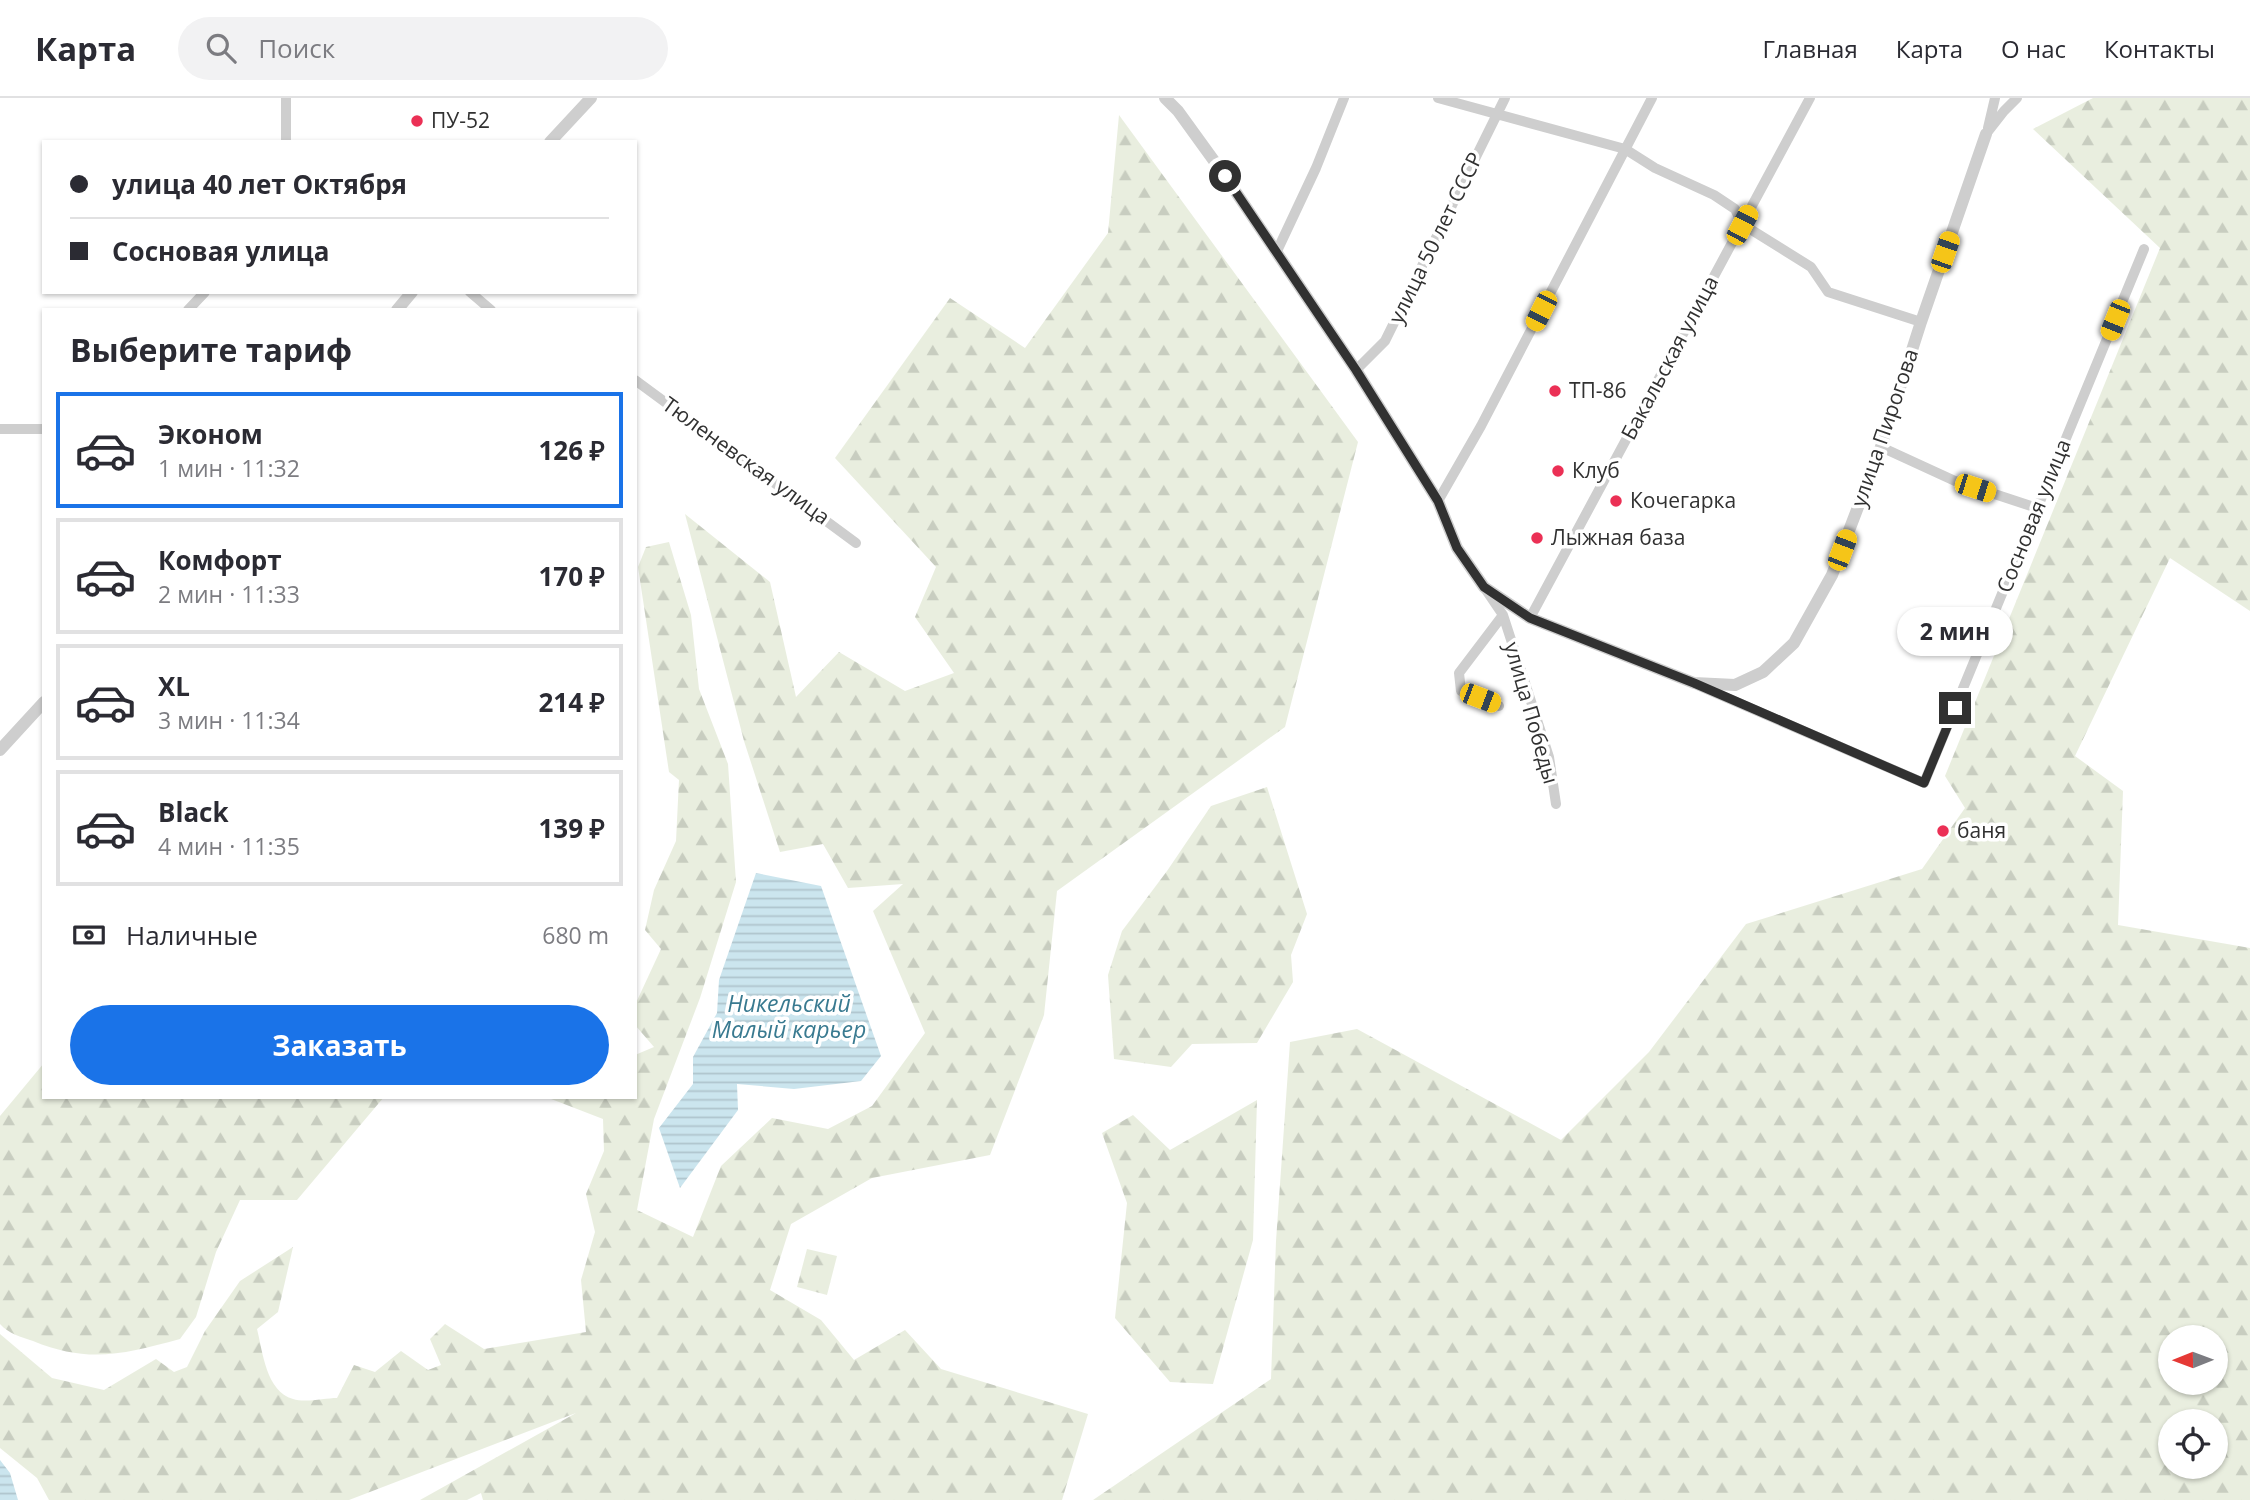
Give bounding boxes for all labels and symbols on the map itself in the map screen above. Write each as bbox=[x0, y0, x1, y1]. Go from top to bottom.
place label: ПУ-52 bbox=[431, 106, 490, 134]
marker: ПУ-52 bbox=[409, 113, 425, 129]
street label: улица 50 лет СССР bbox=[1382, 147, 1489, 328]
route start bbox=[1209, 160, 1241, 192]
car bbox=[1723, 202, 1762, 248]
car bbox=[1929, 229, 1962, 275]
street label: Бакальская улица bbox=[1614, 271, 1724, 444]
car bbox=[1523, 288, 1560, 334]
car bbox=[2098, 297, 2133, 343]
street label: улица Пирогова bbox=[1844, 345, 1924, 511]
place label: ТП-86 bbox=[1569, 376, 1627, 404]
marker: ТП-86 bbox=[1547, 383, 1563, 399]
street label: Тюленевская улица bbox=[657, 390, 836, 530]
street label: Сосновая улица bbox=[1989, 435, 2077, 597]
place label: Клуб bbox=[1572, 456, 1620, 484]
marker: Клуб bbox=[1550, 463, 1566, 479]
car bbox=[1952, 472, 1999, 504]
place label: Кочегарка bbox=[1630, 486, 1736, 514]
marker: Кочегарка bbox=[1608, 493, 1624, 509]
place label: Лыжная база bbox=[1551, 523, 1685, 551]
car bbox=[1825, 527, 1860, 573]
marker: Лыжная база bbox=[1529, 530, 1545, 546]
callout: 2 мин bbox=[1897, 606, 2013, 656]
street label: улица Победы bbox=[1498, 638, 1566, 787]
car bbox=[1457, 681, 1504, 715]
route end bbox=[1939, 692, 1971, 724]
place label: баня bbox=[1957, 816, 2006, 844]
marker: баня bbox=[1935, 823, 1951, 839]
water label: Никельский Малый карьер bbox=[712, 987, 866, 1045]
north arrow bbox=[2158, 1325, 2228, 1395]

